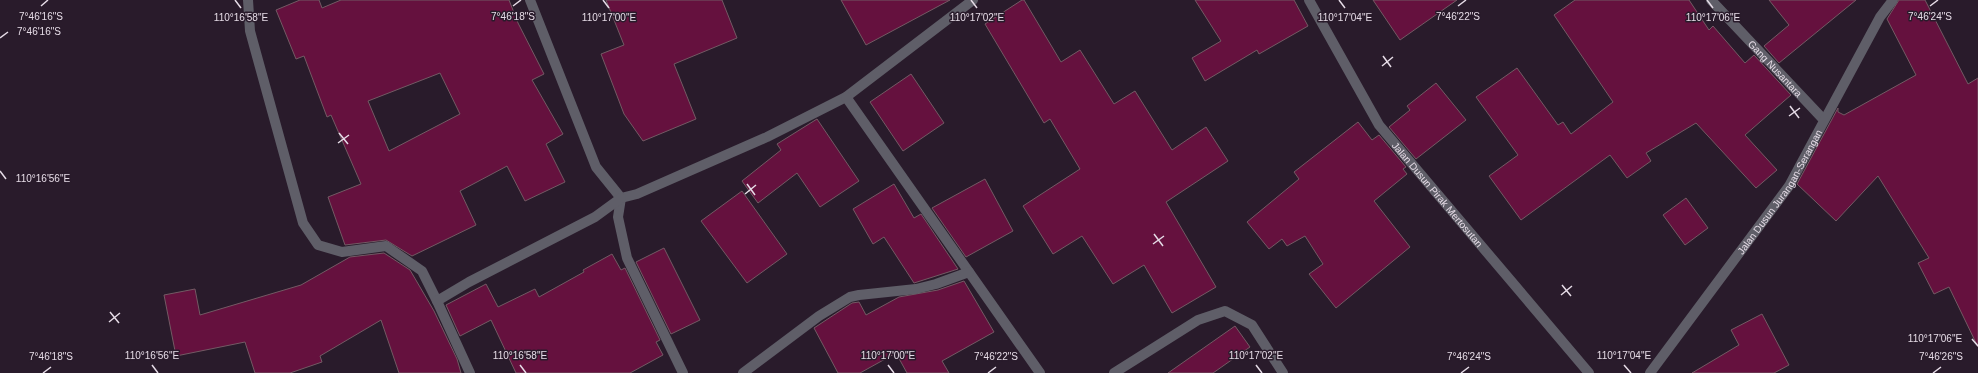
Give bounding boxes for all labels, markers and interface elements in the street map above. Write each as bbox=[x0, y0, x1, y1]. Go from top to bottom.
text: 7°46'16"S bbox=[19, 11, 63, 22]
text: 7°46'18"S bbox=[491, 11, 535, 22]
text: 7°46'22"S bbox=[1436, 11, 1480, 22]
text: 7°46'24"S bbox=[1908, 11, 1952, 22]
text: 110°16'58"E bbox=[214, 12, 268, 23]
text: 110°17'00"E bbox=[582, 12, 636, 23]
text: 110°17'02"E bbox=[950, 12, 1004, 23]
text: 110°17'04"E bbox=[1318, 12, 1372, 23]
text: 110°17'06"E bbox=[1686, 12, 1740, 23]
text: 7°46'16"S bbox=[17, 26, 61, 37]
street label: Gang Nusantara bbox=[1746, 38, 1805, 99]
street label: Jalan Dusun Jurangan-Serangan bbox=[1735, 128, 1824, 256]
street label: Jalan Dusun Pirak Mertosutan bbox=[1390, 140, 1485, 249]
text: 110°16'56"E bbox=[16, 173, 70, 184]
text: 110°17'06"E bbox=[1908, 333, 1962, 344]
text: 110°16'56"E bbox=[125, 350, 179, 361]
text: 110°16'58"E bbox=[493, 350, 547, 361]
text: 110°17'00"E bbox=[861, 350, 915, 361]
text: 110°17'02"E bbox=[1229, 350, 1283, 361]
text: 110°17'04"E bbox=[1597, 350, 1651, 361]
text: 7°46'18"S bbox=[29, 351, 73, 362]
text: 7°46'22"S bbox=[974, 351, 1018, 362]
text: 7°46'24"S bbox=[1447, 351, 1491, 362]
text: 7°46'26"S bbox=[1919, 351, 1963, 362]

